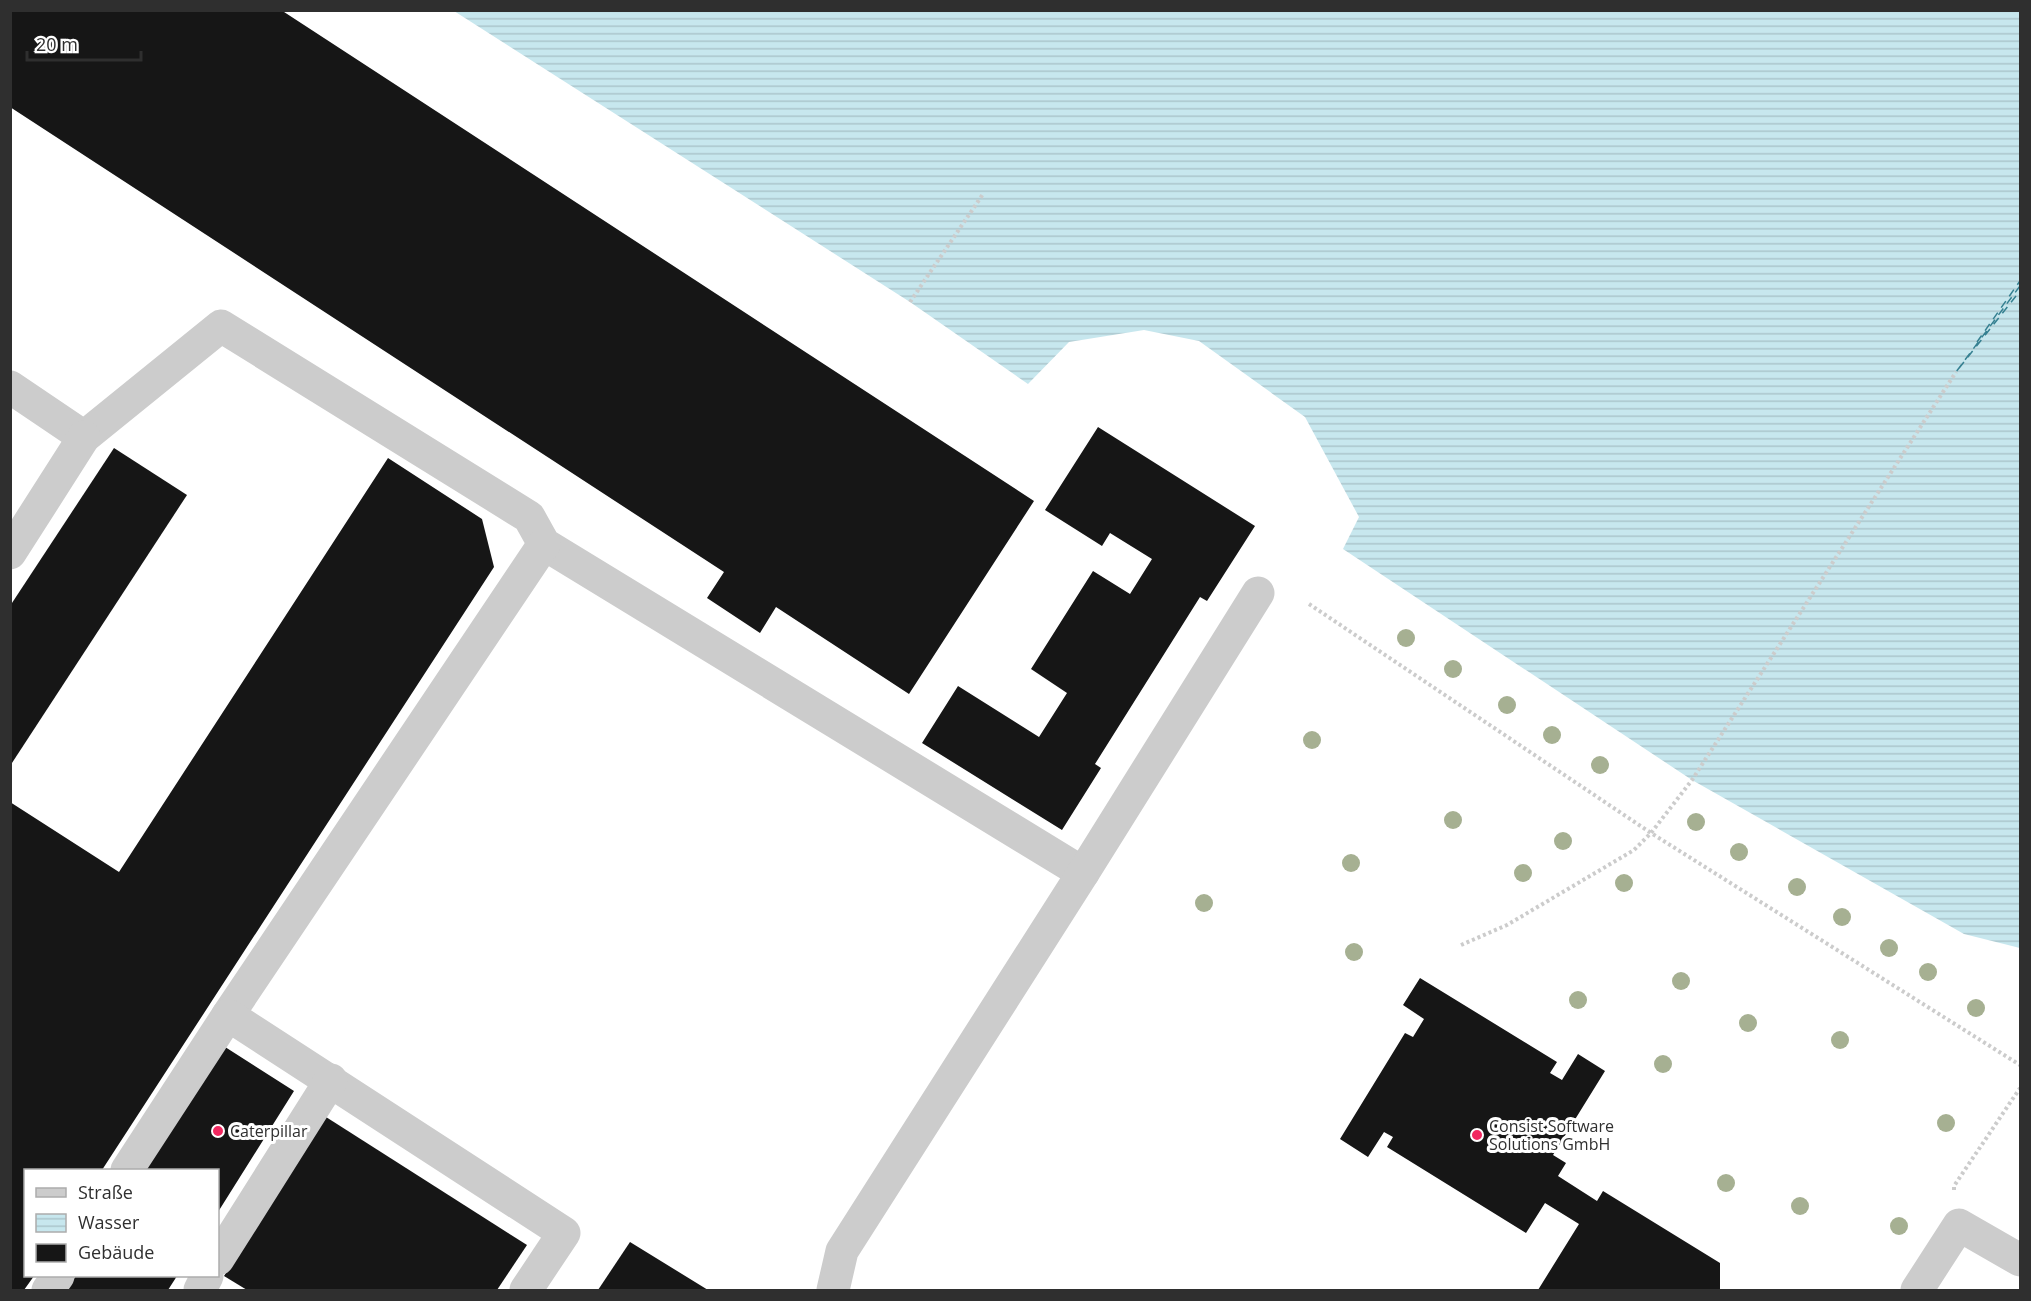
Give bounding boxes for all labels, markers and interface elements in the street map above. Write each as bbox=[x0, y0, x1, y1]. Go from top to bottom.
scale bar bbox=[27, 24, 141, 62]
text: 20 m bbox=[36, 32, 78, 56]
place label: Consist Software Solutions GmbH bbox=[1489, 1115, 1614, 1155]
place label: Caterpillar bbox=[230, 1120, 308, 1142]
marker: Caterpillar bbox=[211, 1124, 225, 1138]
marker: Consist Software Solutions GmbH bbox=[1470, 1128, 1484, 1142]
legend bbox=[24, 1169, 219, 1277]
text: Straße bbox=[78, 1180, 133, 1204]
text: Wasser bbox=[78, 1210, 140, 1234]
text: Gebäude bbox=[78, 1240, 154, 1264]

